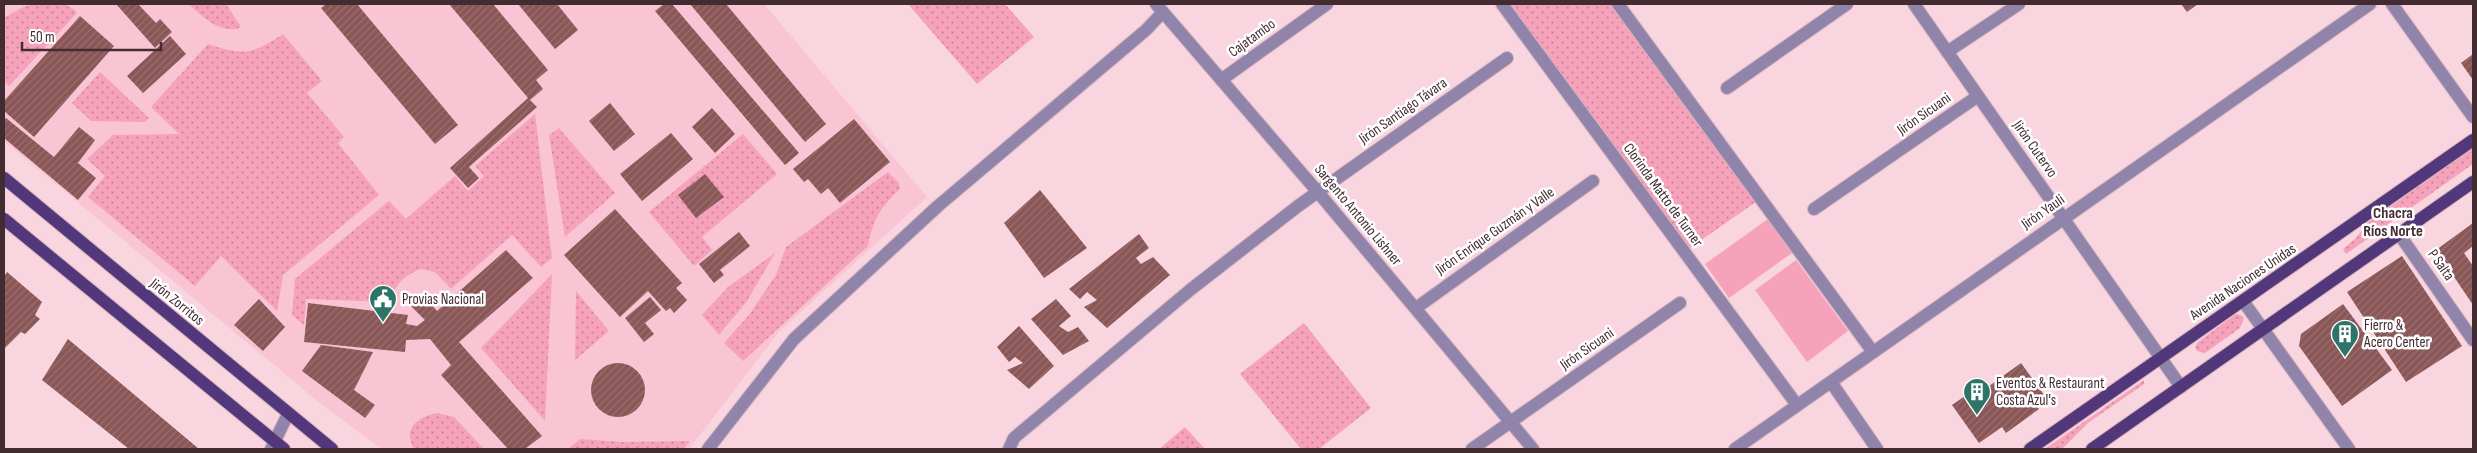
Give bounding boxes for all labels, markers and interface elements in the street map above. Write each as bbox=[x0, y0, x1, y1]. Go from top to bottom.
street label: Cajatambo bbox=[1225, 15, 1279, 61]
scale bar bbox=[22, 20, 161, 52]
text: 50 m bbox=[30, 28, 55, 47]
street label: Jirón Santiago Távara bbox=[1354, 73, 1451, 149]
street label: Jirón Sicuani bbox=[1893, 88, 1955, 140]
street label: Jirón Cutervo bbox=[2008, 116, 2061, 181]
street label: Clorinda Matto de Turner bbox=[1619, 139, 1707, 251]
street label: Sargento Antonio Lishner bbox=[1310, 161, 1406, 270]
street label: Jirón Enrique Guzmán y Valle bbox=[1431, 183, 1558, 280]
street label: Jirón Yauli bbox=[2017, 190, 2068, 234]
district label: Chacra Ríos Norte bbox=[2363, 204, 2423, 241]
street label: Avenida Naciones Unidas bbox=[2185, 239, 2300, 325]
street label: P Salta bbox=[2423, 246, 2459, 285]
street label: Jirón Zorritos bbox=[145, 274, 208, 330]
public building icon: Provias Nacional bbox=[368, 284, 398, 323]
place label: Provias Nacional bbox=[402, 290, 484, 309]
place label: Fierro & Acero Center bbox=[2363, 316, 2430, 352]
building icon: Fierro & Acero Center bbox=[2330, 319, 2360, 358]
street label: Jirón Sicuani bbox=[1556, 323, 1618, 375]
place label: Eventos & Restaurant Costa Azul's bbox=[1996, 374, 2105, 410]
building icon: Eventos & Restaurant Costa Azul's bbox=[1962, 377, 1992, 416]

